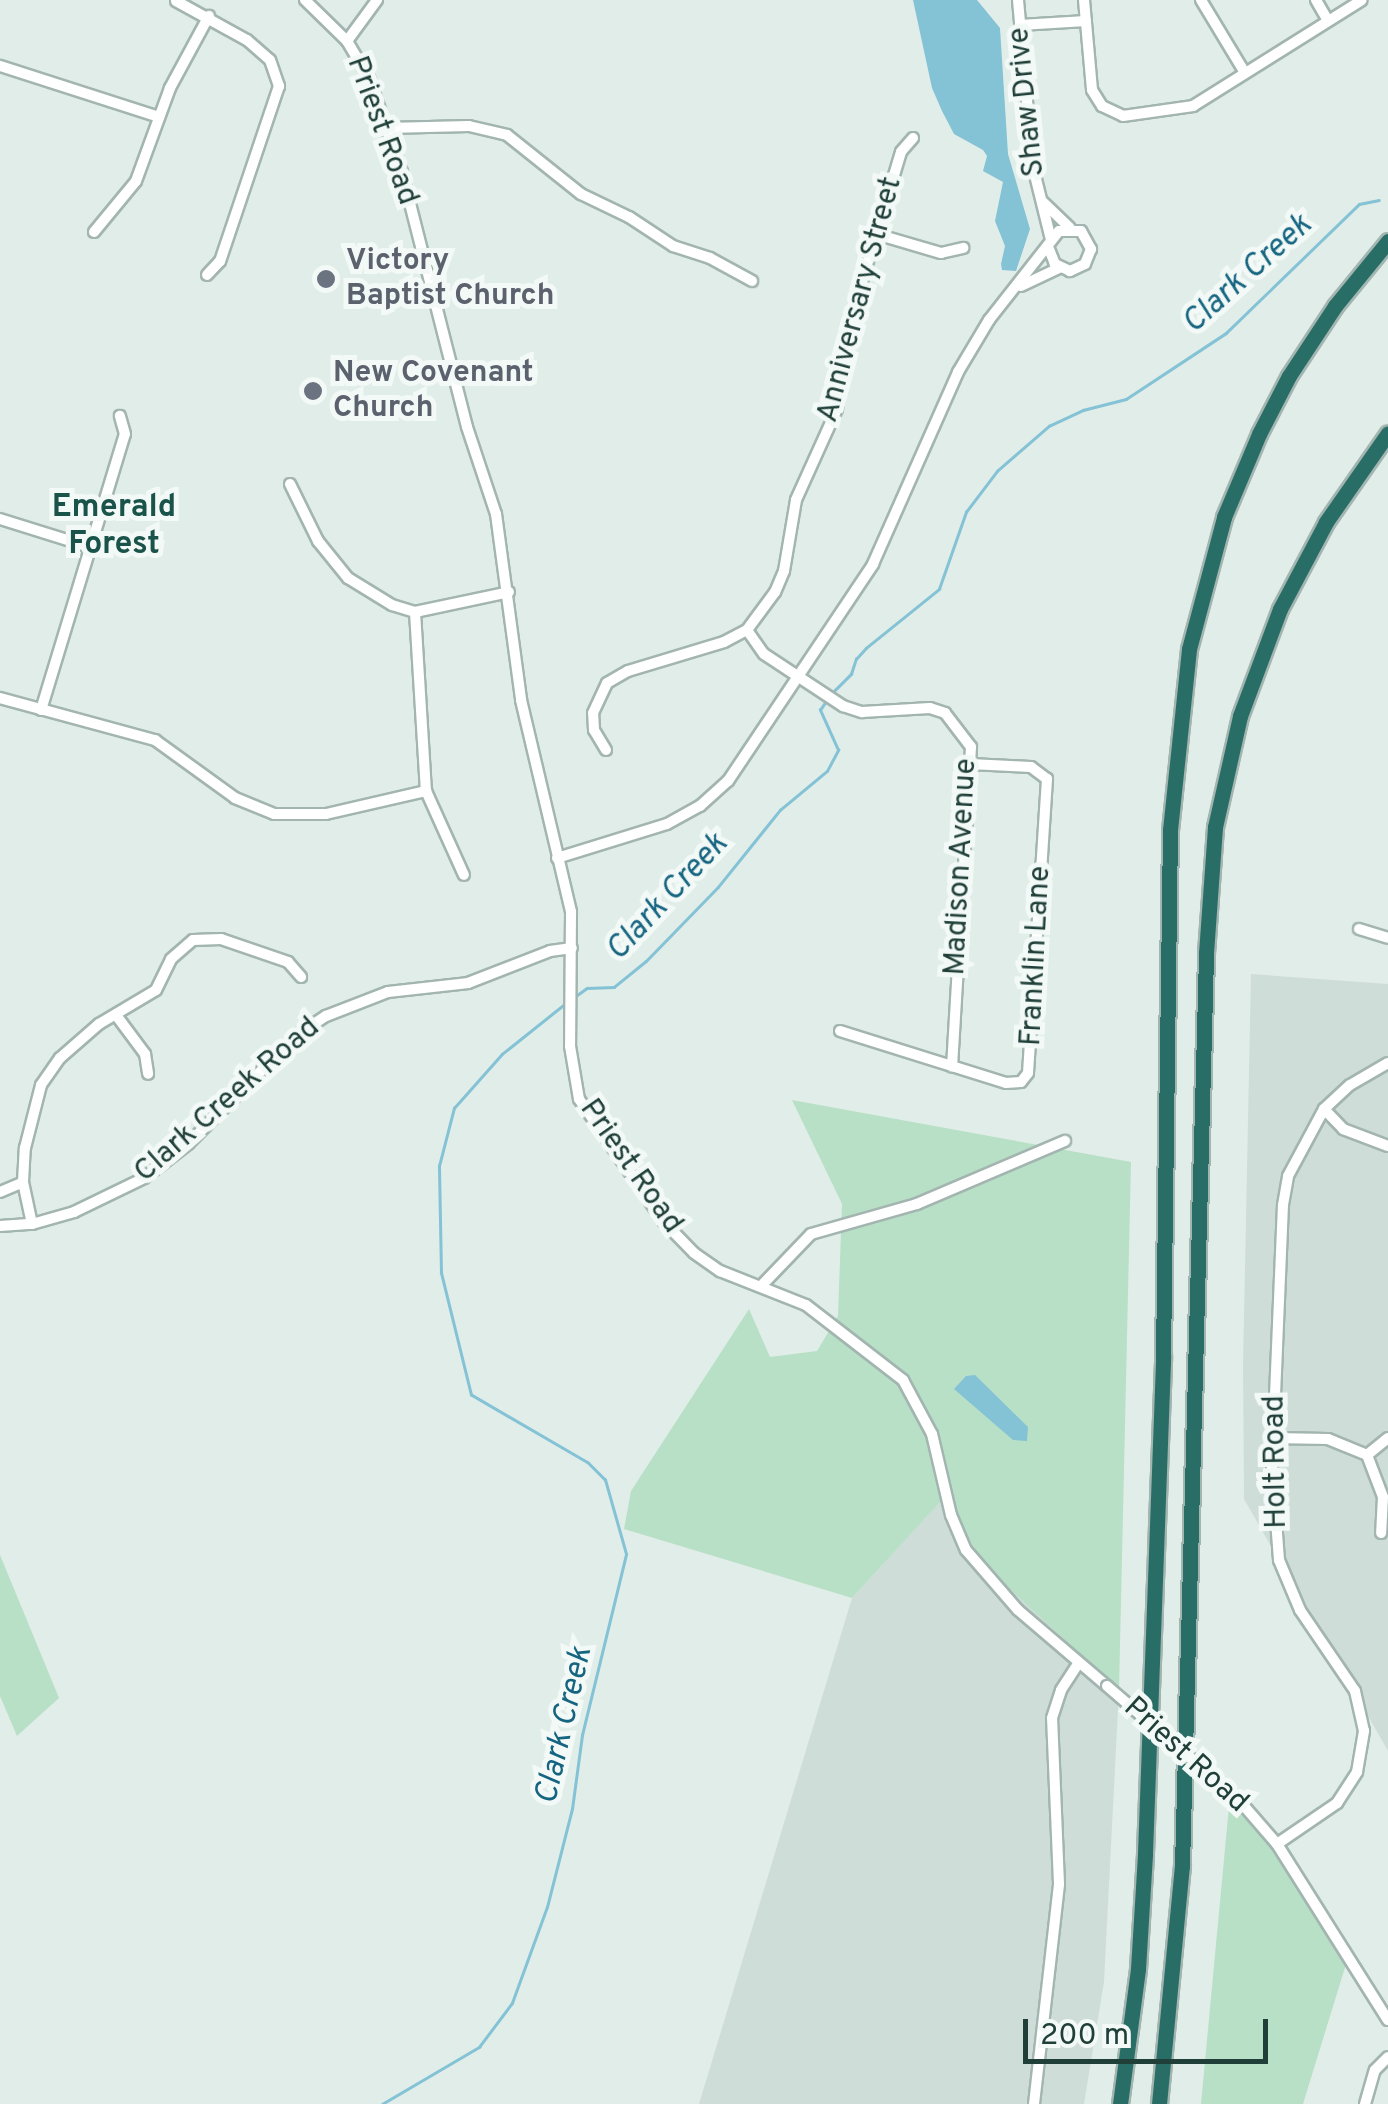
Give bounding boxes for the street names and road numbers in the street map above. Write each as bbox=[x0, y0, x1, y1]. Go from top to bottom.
street label: Shaw Drive bbox=[1002, 25, 1054, 179]
street label: Priest Road bbox=[337, 52, 425, 210]
street label: Anniversary Street bbox=[811, 173, 911, 427]
street label: Madison Avenue bbox=[938, 757, 986, 977]
street label: Franklin Lane bbox=[1014, 865, 1060, 1047]
street label: Clark Creek Road bbox=[128, 1011, 328, 1191]
street label: Priest Road bbox=[571, 1093, 689, 1241]
street label: Holt Road bbox=[1258, 1395, 1296, 1529]
street label: Priest Road bbox=[1115, 1691, 1255, 1821]

